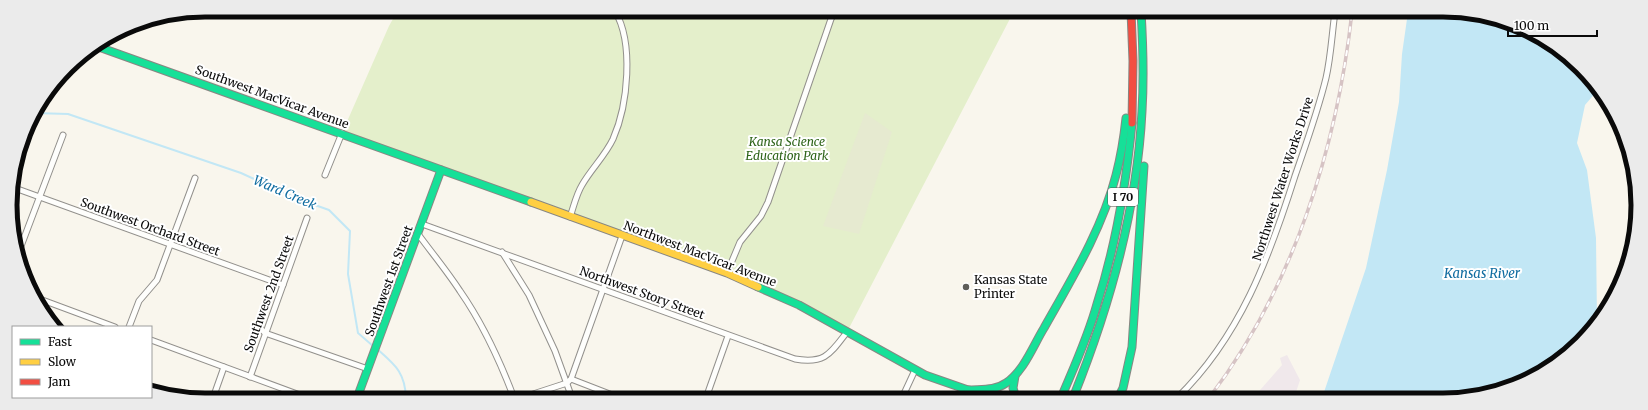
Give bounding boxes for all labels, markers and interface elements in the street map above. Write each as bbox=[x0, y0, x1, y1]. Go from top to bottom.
scale bar bbox=[1508, 12, 1597, 38]
text: 100 m bbox=[1514, 18, 1549, 33]
street label: Southwest MacVicar Avenue bbox=[193, 62, 351, 131]
street label: Northwest Water Works Drive bbox=[1249, 95, 1316, 263]
park label: Kansa Science Education Park bbox=[746, 134, 829, 163]
water label: Ward Creek bbox=[251, 172, 319, 213]
road number: I 70 bbox=[1108, 188, 1138, 206]
street label: Southwest Orchard Street bbox=[78, 194, 222, 259]
street label: Northwest MacVicar Avenue bbox=[622, 217, 779, 290]
street label: Southwest 1st Street bbox=[361, 223, 416, 338]
street label: Southwest 2nd Street bbox=[240, 233, 297, 354]
street label: Northwest Story Street bbox=[578, 263, 707, 322]
water label: Kansas River bbox=[1443, 265, 1521, 282]
place label: Kansas State Printer bbox=[974, 272, 1047, 301]
marker: Kansas State Printer bbox=[961, 282, 971, 292]
legend bbox=[12, 326, 152, 398]
text: Fast bbox=[48, 334, 72, 349]
text: Slow bbox=[48, 354, 77, 369]
text: Jam bbox=[47, 374, 71, 389]

